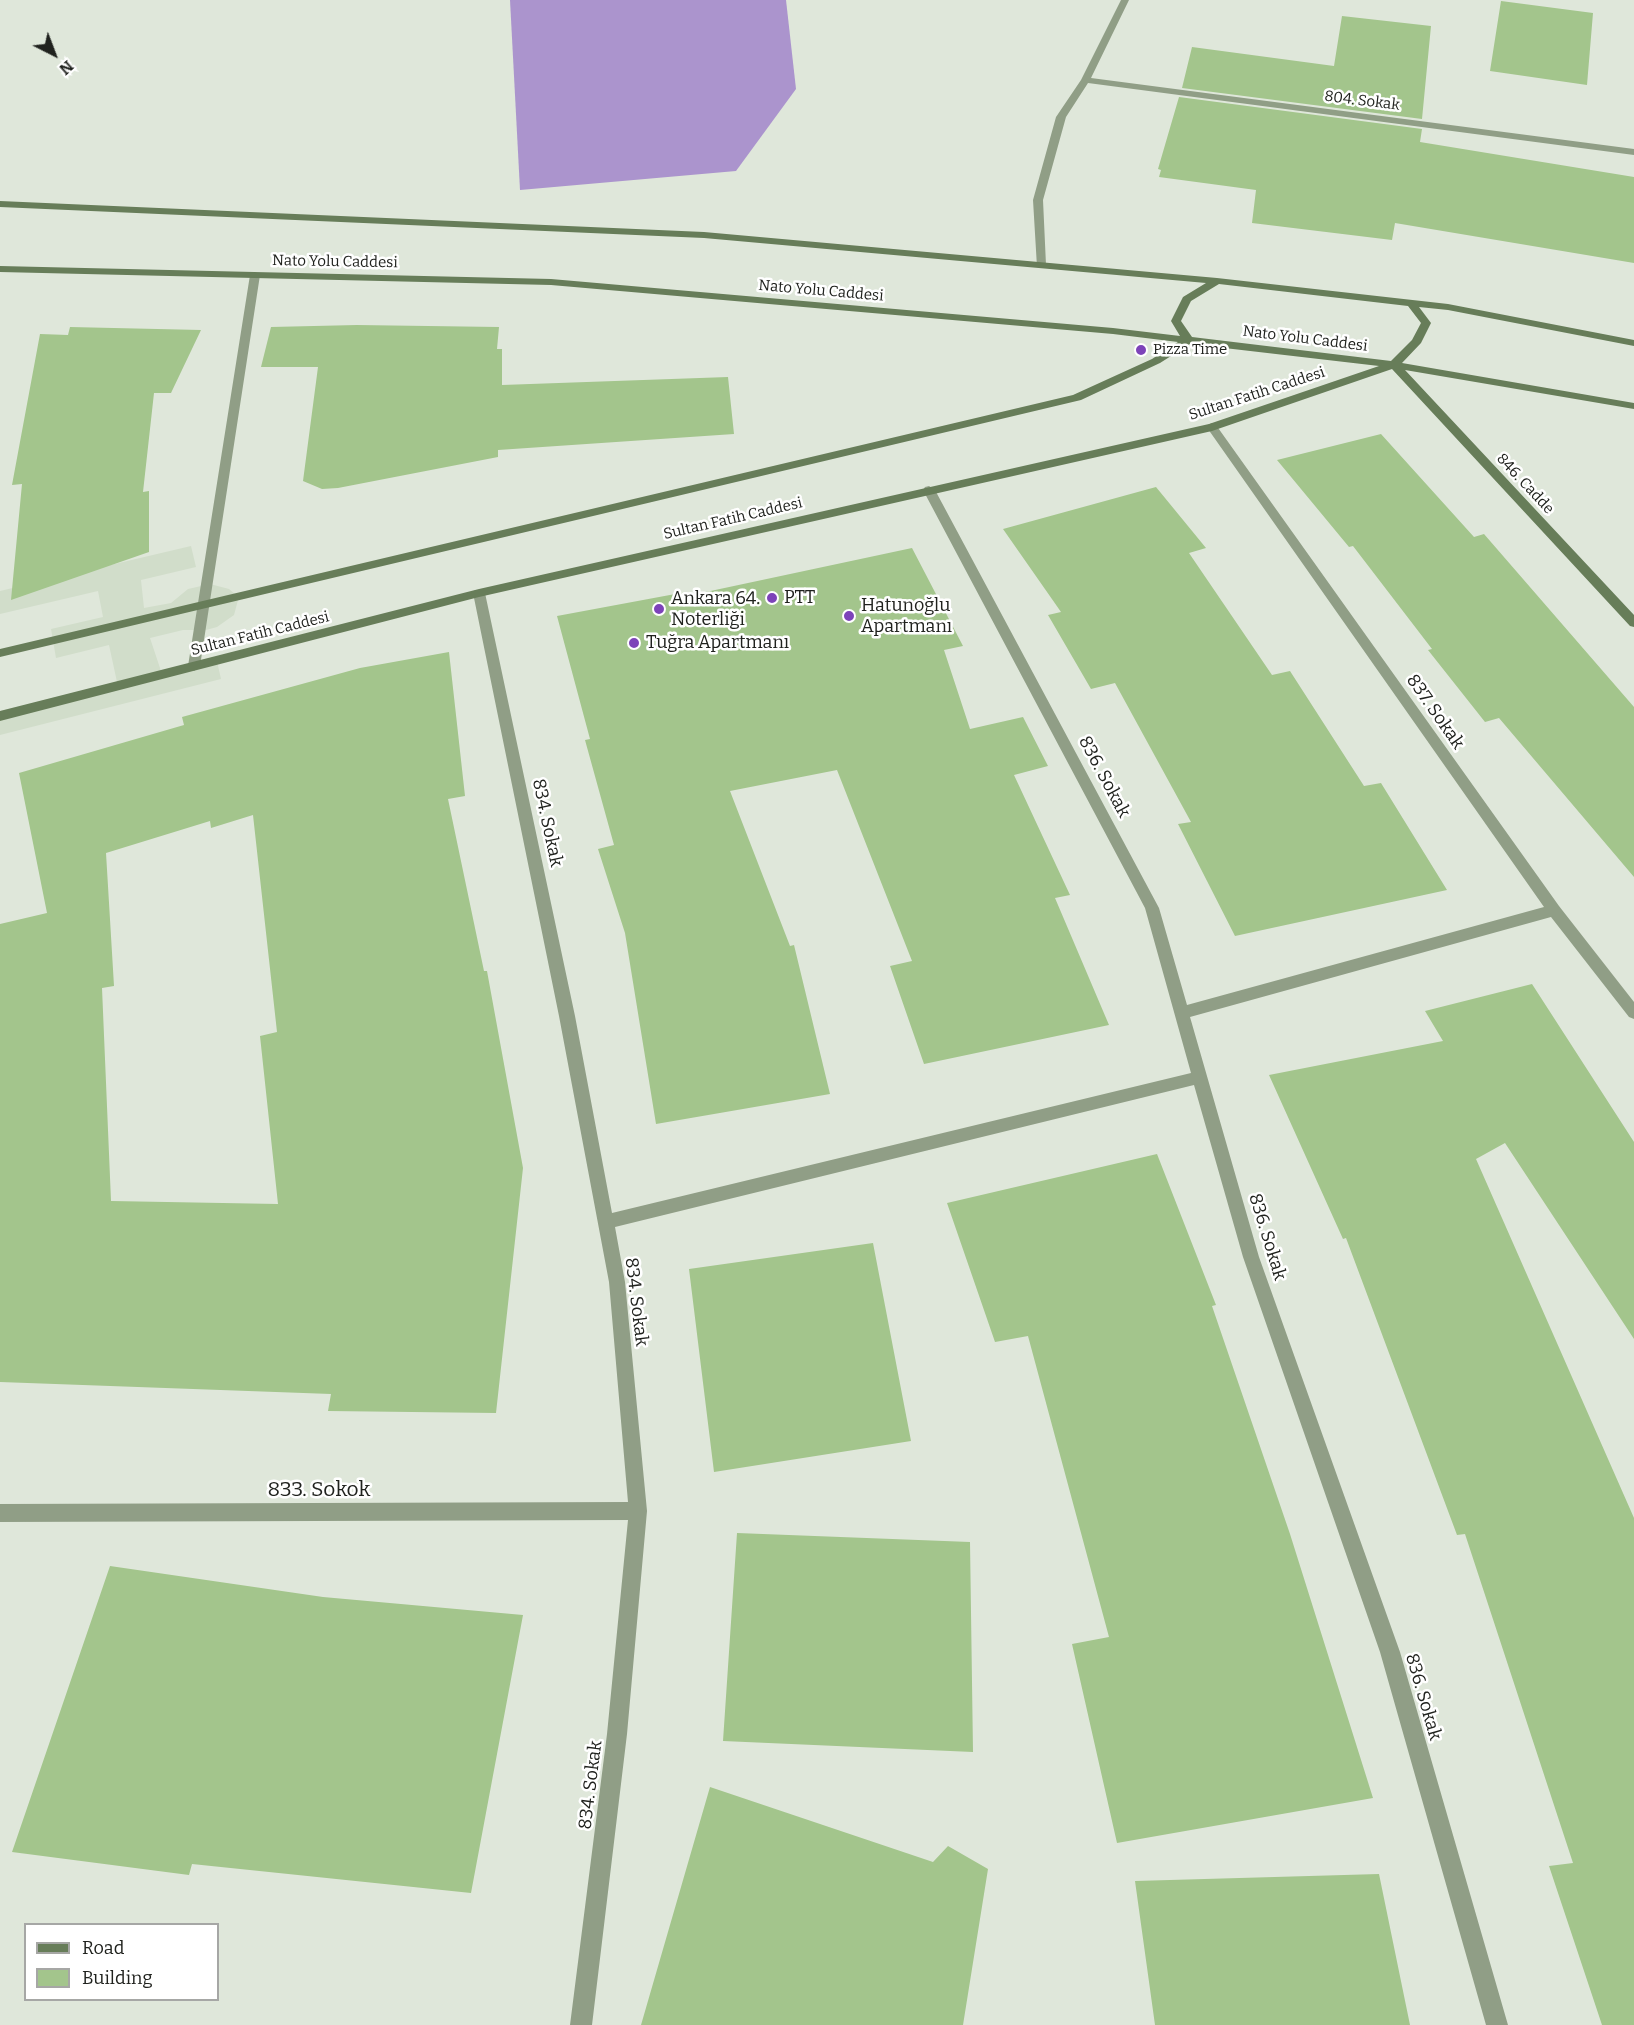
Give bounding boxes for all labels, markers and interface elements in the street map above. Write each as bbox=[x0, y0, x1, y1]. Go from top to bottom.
north arrow bbox=[24, 24, 84, 84]
text: N bbox=[55, 57, 77, 79]
street label: 804. Sokak bbox=[1323, 87, 1401, 115]
street label: Nato Yolu Caddesi bbox=[272, 252, 398, 272]
street label: Nato Yolu Caddesi bbox=[758, 277, 884, 305]
street label: Nato Yolu Caddesi bbox=[1242, 322, 1368, 356]
place label: Pizza Time bbox=[1153, 341, 1227, 359]
marker: Pizza Time bbox=[1134, 343, 1148, 357]
street label: Sultan Fatih Caddesi bbox=[1187, 364, 1327, 424]
street label: 846. Cadde bbox=[1492, 450, 1558, 518]
street label: Sultan Fatih Caddesi bbox=[662, 494, 804, 544]
place label: PTT bbox=[784, 587, 815, 609]
place label: Ankara 64. Noterliği bbox=[671, 588, 760, 630]
marker: PTT bbox=[765, 591, 779, 605]
place label: Hatunoğlu Apartmanı bbox=[861, 595, 952, 638]
marker: Ankara 64. Noterliği bbox=[652, 602, 666, 616]
street label: Sultan Fatih Caddesi bbox=[189, 608, 331, 660]
marker: Hatunoğlu Apartmanı bbox=[842, 609, 856, 623]
place label: Tuğra Apartmanı bbox=[646, 632, 789, 654]
marker: Tuğra Apartmanı bbox=[627, 636, 641, 650]
street label: 837. Sokak bbox=[1401, 670, 1469, 754]
street label: 836. Sokak bbox=[1073, 732, 1135, 822]
street label: 834. Sokak bbox=[527, 777, 567, 869]
street label: 836. Sokak bbox=[1244, 1191, 1290, 1283]
street label: 834. Sokak bbox=[620, 1256, 652, 1348]
street label: 833. Sokok bbox=[267, 1477, 371, 1503]
street label: 836. Sokak bbox=[1400, 1651, 1446, 1743]
street label: 834. Sokak bbox=[575, 1739, 607, 1831]
legend bbox=[24, 1923, 219, 2001]
text: Road bbox=[82, 1937, 124, 1959]
text: Building bbox=[82, 1967, 153, 1989]

